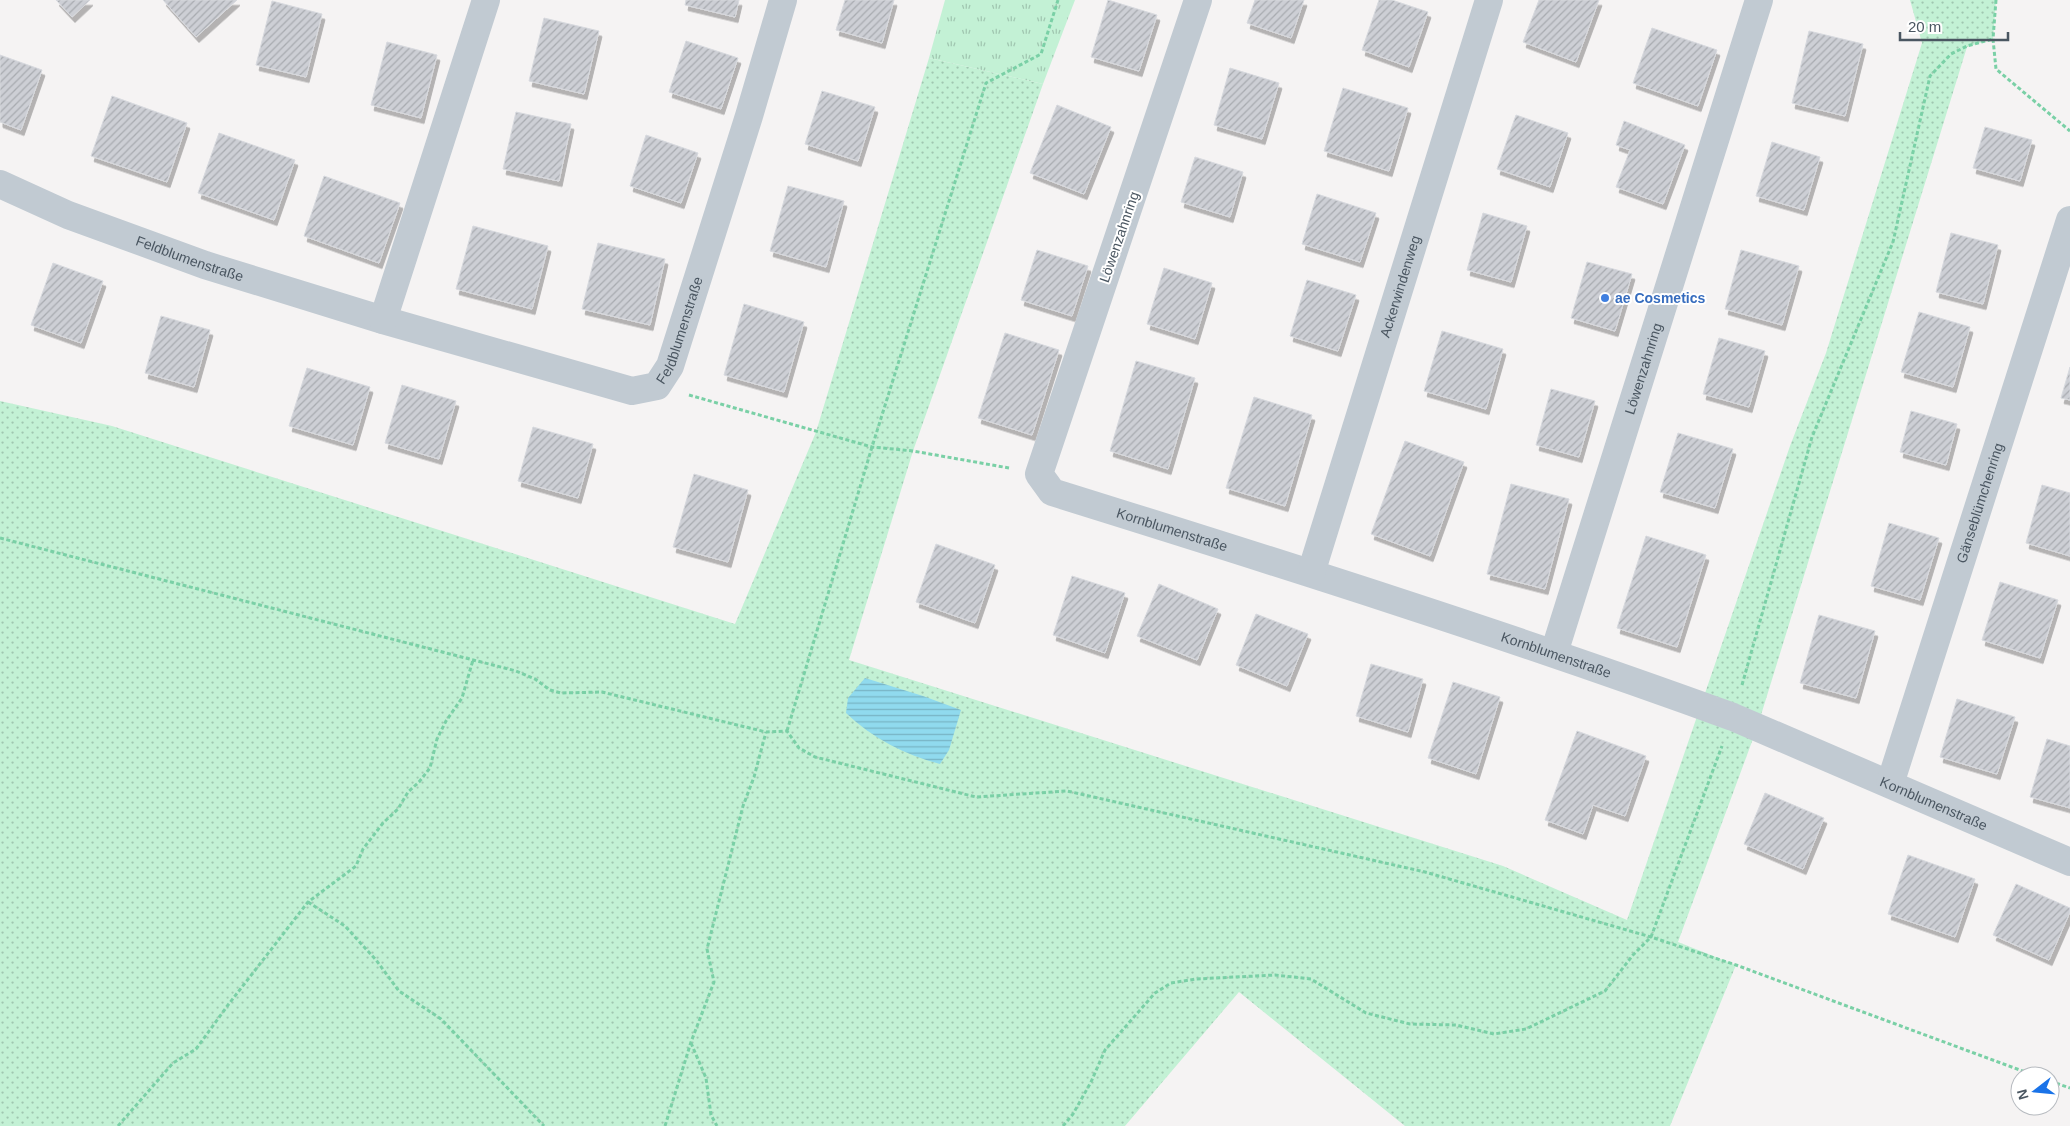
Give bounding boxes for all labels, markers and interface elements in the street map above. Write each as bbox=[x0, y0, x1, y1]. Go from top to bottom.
scale bar bbox=[1900, 10, 2008, 42]
text: 20 m bbox=[1908, 18, 1941, 35]
street label: Löwenzahnring bbox=[1096, 189, 1142, 285]
street label: Feldblumenstraße bbox=[134, 232, 246, 284]
street label: Ackerwindenweg bbox=[1377, 234, 1423, 339]
street label: Feldblumenstraße bbox=[653, 274, 706, 387]
place label: ae Cosmetics bbox=[1615, 290, 1705, 306]
marker: ae Cosmetics bbox=[1599, 292, 1611, 304]
street label: Löwenzahnring bbox=[1621, 321, 1665, 416]
street label: Gänseblümchenring bbox=[1953, 441, 2006, 565]
street label: Kornblumenstraße bbox=[1115, 505, 1230, 555]
street label: Kornblumenstraße bbox=[1499, 629, 1614, 681]
street label: Kornblumenstraße bbox=[1878, 773, 1990, 834]
north arrow bbox=[2010, 1066, 2060, 1116]
text: N bbox=[2013, 1088, 2032, 1102]

